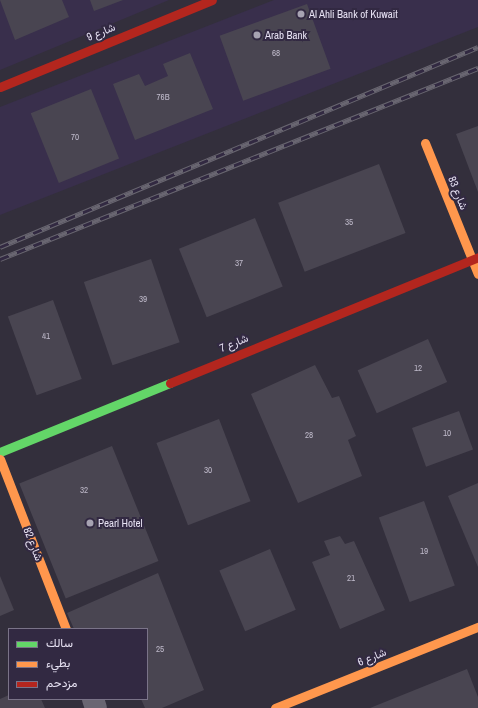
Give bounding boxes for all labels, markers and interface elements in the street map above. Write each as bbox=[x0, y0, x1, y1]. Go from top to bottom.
place label: Al Ahli Bank of Kuwait bbox=[309, 7, 398, 21]
marker: Al Ahli Bank of Kuwait bbox=[296, 9, 306, 19]
street label: شارع 9 bbox=[85, 20, 117, 44]
place label: Arab Bank bbox=[265, 28, 307, 42]
marker: Arab Bank bbox=[252, 30, 262, 40]
house number: 68 bbox=[272, 48, 280, 58]
house number: 76B bbox=[156, 92, 170, 102]
house number: 70 bbox=[71, 132, 79, 142]
street label: شارع 83 bbox=[445, 174, 471, 212]
house number: 35 bbox=[345, 217, 353, 227]
house number: 37 bbox=[235, 258, 243, 268]
house number: 39 bbox=[139, 294, 147, 304]
house number: 41 bbox=[42, 331, 50, 341]
street label: شارع 7 bbox=[218, 331, 250, 355]
house number: 12 bbox=[414, 363, 422, 373]
house number: 10 bbox=[443, 428, 451, 438]
house number: 28 bbox=[305, 430, 313, 440]
house number: 30 bbox=[204, 465, 212, 475]
house number: 32 bbox=[80, 485, 88, 495]
place label: Pearl Hotel bbox=[98, 516, 143, 530]
marker: Pearl Hotel bbox=[85, 518, 95, 528]
street label: شارع 82 bbox=[21, 525, 45, 563]
house number: 19 bbox=[420, 546, 428, 556]
house number: 21 bbox=[347, 573, 355, 583]
legend bbox=[8, 628, 148, 700]
text: سالك bbox=[46, 635, 73, 651]
house number: 25 bbox=[156, 644, 164, 654]
street label: شارع 6 bbox=[356, 645, 388, 669]
text: بطيء bbox=[46, 655, 70, 671]
text: مزدحم bbox=[46, 675, 77, 691]

